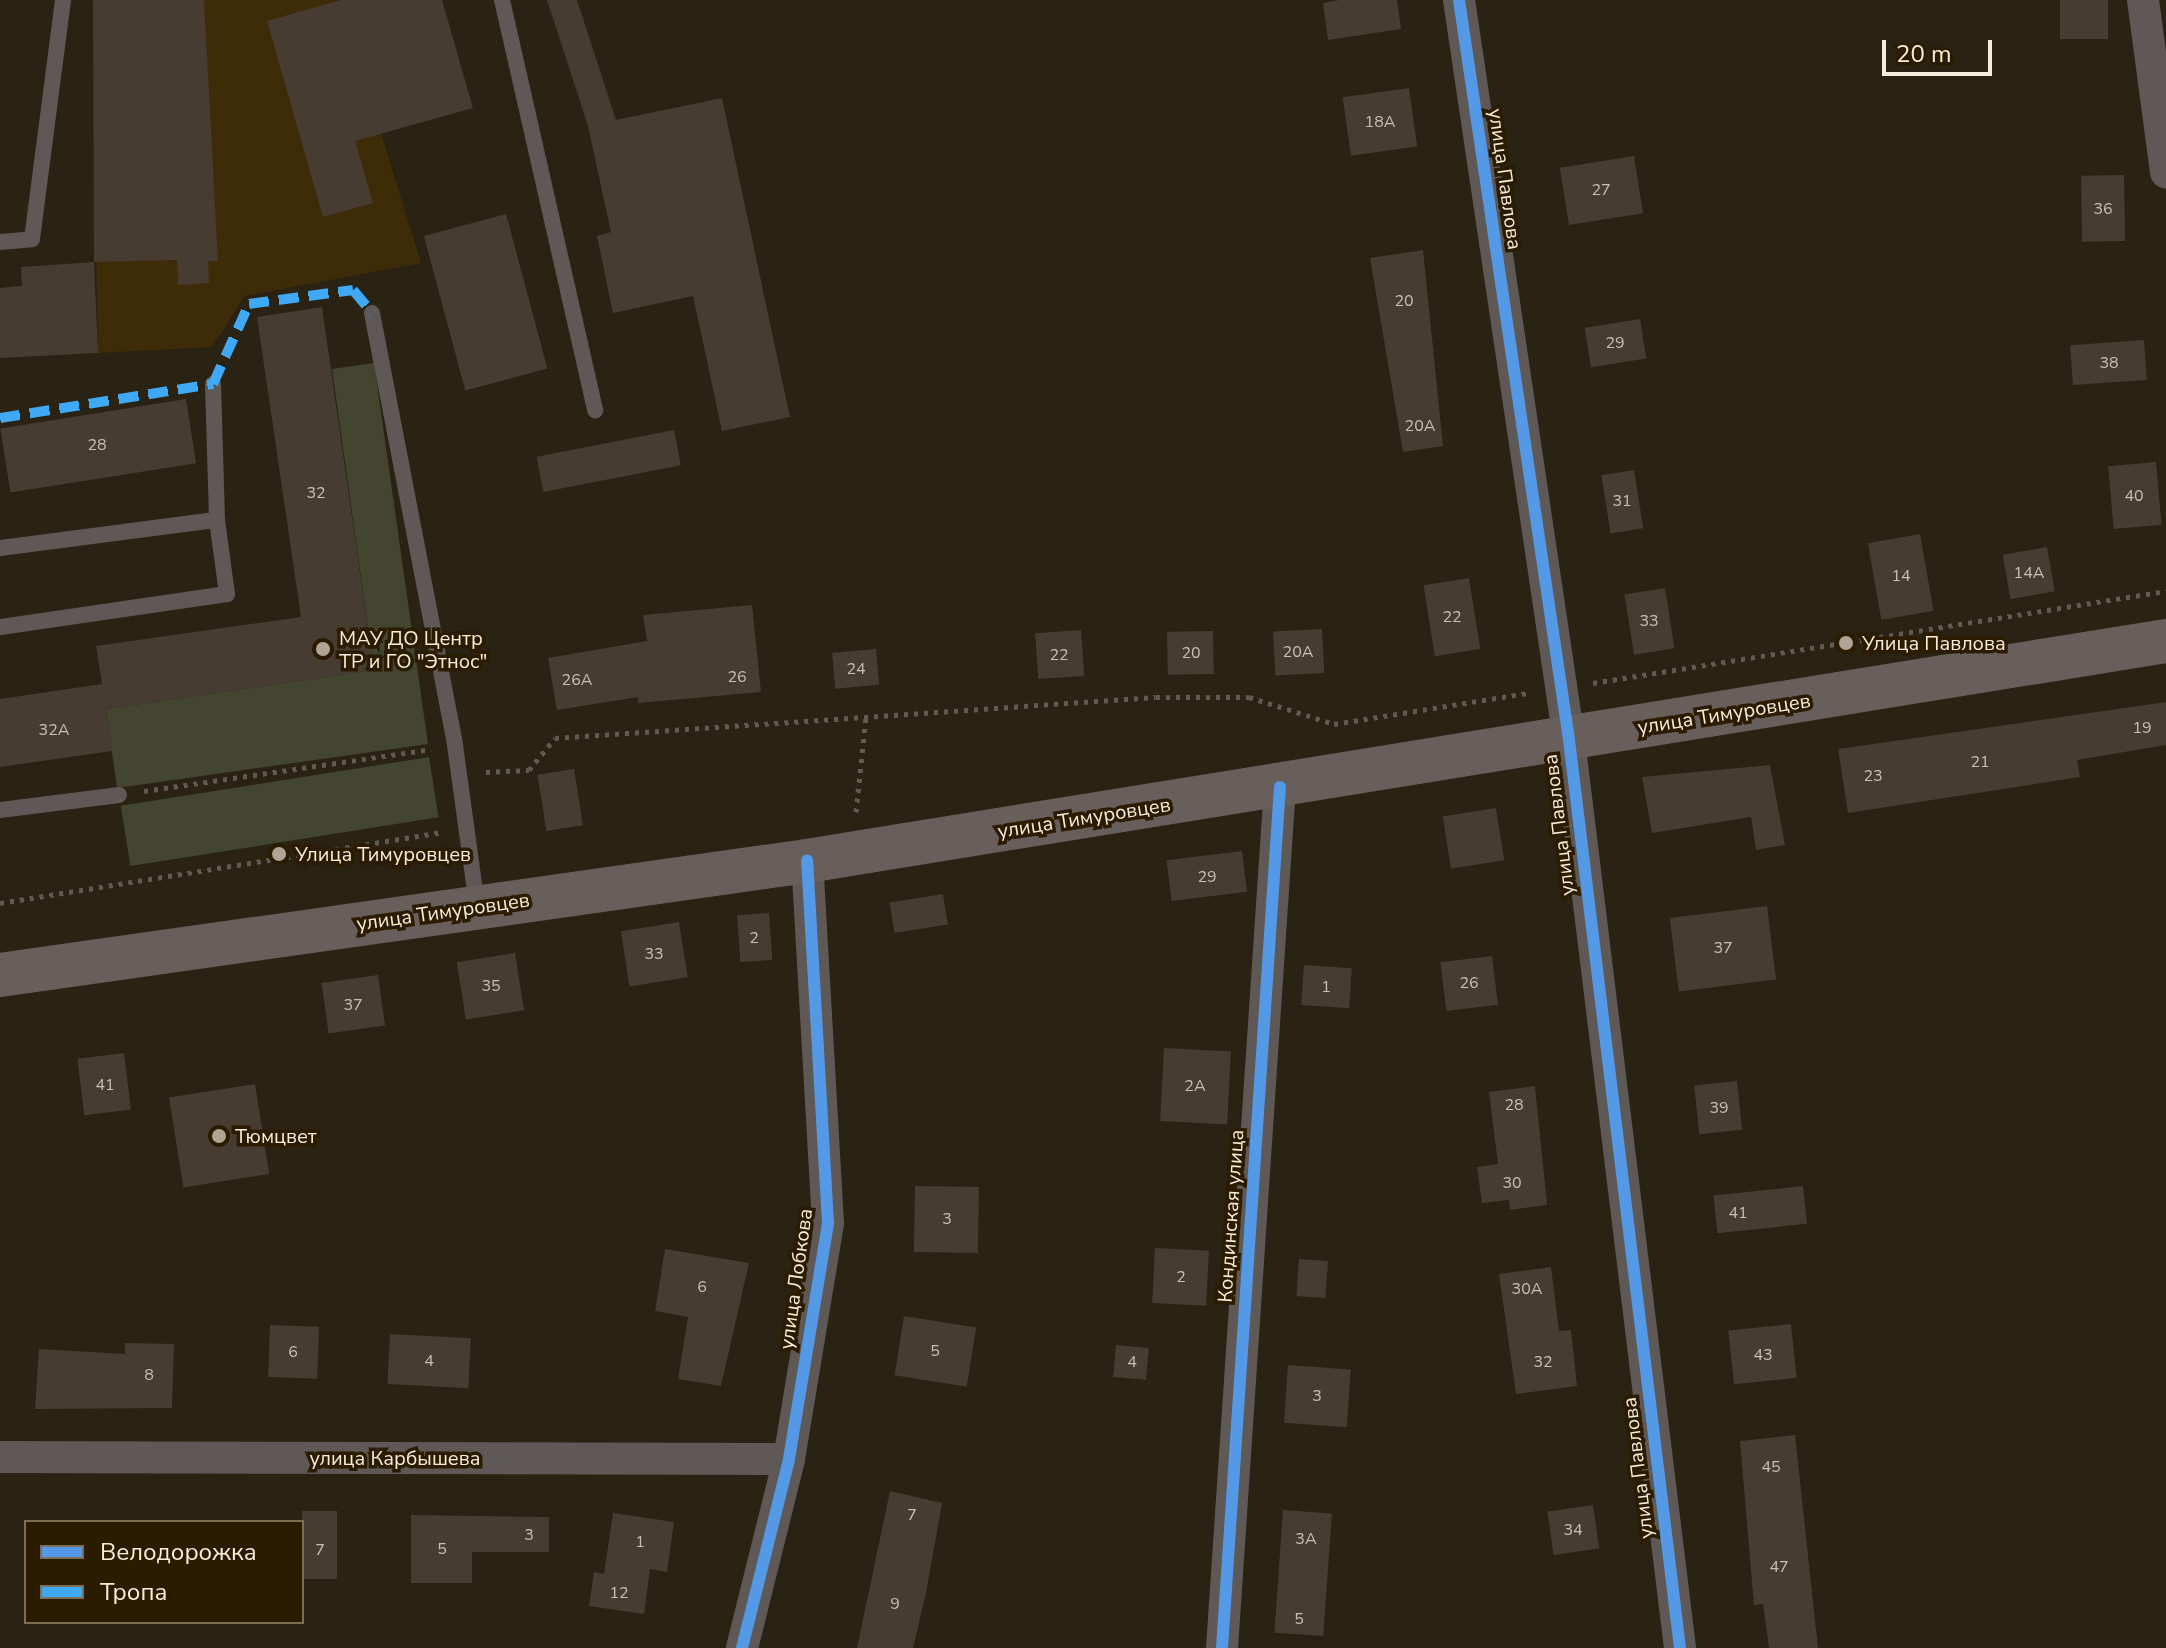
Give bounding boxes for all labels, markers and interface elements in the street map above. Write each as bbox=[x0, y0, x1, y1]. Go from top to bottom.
scale bar bbox=[1886, 24, 1996, 74]
text: 20 m bbox=[1896, 38, 1952, 70]
street label: улица Павлова bbox=[1483, 107, 1527, 251]
house number: 18А bbox=[1365, 112, 1395, 132]
house number: 27 bbox=[1591, 180, 1611, 200]
house number: 36 bbox=[2093, 199, 2113, 219]
house number: 20 bbox=[1394, 291, 1414, 311]
house number: 29 bbox=[1605, 333, 1625, 353]
house number: 38 bbox=[2099, 353, 2119, 373]
house number: 20А bbox=[1405, 416, 1435, 436]
house number: 28 bbox=[87, 435, 107, 455]
house number: 32 bbox=[306, 483, 326, 503]
house number: 40 bbox=[2124, 486, 2144, 506]
house number: 31 bbox=[1612, 491, 1632, 511]
house number: 14А bbox=[2014, 563, 2044, 583]
house number: 14 bbox=[1891, 566, 1911, 586]
house number: 22 bbox=[1442, 607, 1462, 627]
house number: 33 bbox=[1639, 611, 1659, 631]
place label: МАУ ДО Центр ТР и ГО "Этнос" bbox=[339, 626, 487, 673]
place label: Улица Павлова bbox=[1862, 631, 2006, 655]
marker: Улица Павлова bbox=[1837, 634, 1855, 652]
marker: МАУ ДО Центр ТР и ГО "Этнос" bbox=[314, 640, 332, 658]
house number: 20А bbox=[1283, 642, 1313, 662]
house number: 20 bbox=[1181, 643, 1201, 663]
house number: 22 bbox=[1049, 645, 1069, 665]
house number: 24 bbox=[846, 659, 866, 679]
house number: 26 bbox=[727, 667, 747, 687]
house number: 26А bbox=[562, 670, 592, 690]
street label: улица Тимуровцев bbox=[1636, 688, 1812, 740]
house number: 19 bbox=[2132, 718, 2152, 738]
house number: 32А bbox=[39, 720, 69, 740]
house number: 21 bbox=[1970, 752, 1990, 772]
street label: улица Павлова bbox=[1538, 753, 1580, 897]
house number: 23 bbox=[1863, 766, 1883, 786]
street label: улица Тимуровцев bbox=[996, 792, 1172, 844]
place label: Улица Тимуровцев bbox=[295, 842, 471, 866]
marker: Улица Тимуровцев bbox=[270, 845, 288, 863]
house number: 29 bbox=[1197, 867, 1217, 887]
street label: улица Тимуровцев bbox=[355, 888, 531, 936]
house number: 2 bbox=[749, 928, 759, 948]
house number: 37 bbox=[1713, 938, 1733, 958]
house number: 33 bbox=[644, 944, 664, 964]
house number: 26 bbox=[1459, 973, 1479, 993]
house number: 35 bbox=[481, 976, 501, 996]
house number: 1 bbox=[1321, 977, 1331, 997]
house number: 37 bbox=[343, 995, 363, 1015]
house number: 41 bbox=[95, 1075, 115, 1095]
house number: 2А bbox=[1184, 1076, 1206, 1096]
house number: 28 bbox=[1504, 1095, 1524, 1115]
house number: 39 bbox=[1709, 1098, 1729, 1118]
place label: Тюмцвет bbox=[235, 1124, 317, 1148]
marker: Тюмцвет bbox=[210, 1127, 228, 1145]
street label: Кондинская улица bbox=[1213, 1129, 1249, 1303]
house number: 30 bbox=[1502, 1173, 1522, 1193]
house number: 41 bbox=[1728, 1203, 1748, 1223]
street label: улица Лобкова bbox=[774, 1207, 818, 1351]
house number: 3 bbox=[942, 1209, 952, 1229]
house number: 2 bbox=[1176, 1267, 1186, 1287]
house number: 6 bbox=[697, 1277, 707, 1297]
house number: 30А bbox=[1512, 1279, 1542, 1299]
house number: 5 bbox=[930, 1341, 940, 1361]
house number: 6 bbox=[288, 1342, 298, 1362]
house number: 43 bbox=[1753, 1345, 1773, 1365]
house number: 4 bbox=[424, 1351, 434, 1371]
house number: 4 bbox=[1127, 1352, 1137, 1372]
house number: 32 bbox=[1533, 1352, 1553, 1372]
house number: 8 bbox=[144, 1365, 154, 1385]
house number: 3 bbox=[1312, 1386, 1322, 1406]
street label: улица Павлова bbox=[1617, 1396, 1659, 1540]
street label: улица Карбышева bbox=[310, 1446, 480, 1470]
house number: 45 bbox=[1761, 1457, 1781, 1477]
house number: 7 bbox=[907, 1505, 917, 1525]
legend bbox=[24, 1520, 304, 1624]
house number: 34 bbox=[1563, 1520, 1583, 1540]
house number: 3 bbox=[524, 1525, 534, 1545]
house number: 3А bbox=[1295, 1529, 1317, 1549]
house number: 1 bbox=[635, 1532, 645, 1552]
text: Велодорожка bbox=[100, 1536, 257, 1568]
house number: 5 bbox=[437, 1539, 447, 1559]
house number: 7 bbox=[315, 1540, 325, 1560]
house number: 47 bbox=[1769, 1557, 1789, 1577]
text: Тропа bbox=[100, 1576, 167, 1608]
house number: 12 bbox=[609, 1583, 629, 1603]
house number: 9 bbox=[890, 1594, 900, 1614]
house number: 5 bbox=[1294, 1609, 1304, 1629]

